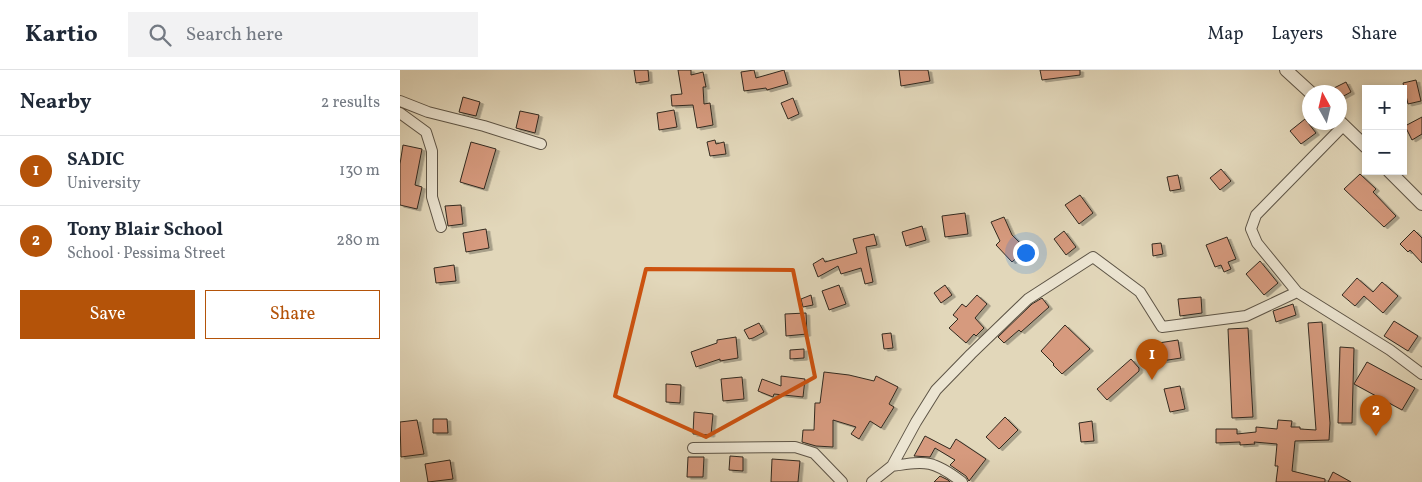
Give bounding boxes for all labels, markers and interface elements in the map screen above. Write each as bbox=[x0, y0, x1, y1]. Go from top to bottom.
search box bbox=[128, 12, 478, 57]
text: Kartio bbox=[25, 18, 98, 52]
icon: search bbox=[146, 21, 174, 49]
text: Search here bbox=[186, 22, 283, 48]
text: Map bbox=[1207, 22, 1243, 47]
text: Layers bbox=[1271, 22, 1323, 47]
text: Share bbox=[1351, 22, 1397, 47]
north arrow bbox=[1302, 85, 1347, 130]
map controls bbox=[1362, 85, 1407, 175]
button: + bbox=[1362, 85, 1407, 130]
text: Nearby bbox=[20, 88, 91, 117]
text: 2 results bbox=[321, 92, 380, 114]
button: − bbox=[1362, 130, 1407, 175]
text: SADIC bbox=[67, 147, 125, 173]
text: 1 bbox=[33, 160, 39, 182]
text: 130 m bbox=[339, 160, 380, 182]
text: University bbox=[67, 173, 141, 195]
text: Tony Blair School bbox=[67, 217, 223, 243]
text: 2 bbox=[32, 230, 40, 252]
text: 280 m bbox=[336, 230, 380, 252]
your location bbox=[1013, 240, 1039, 266]
text: School · Pessima Street bbox=[67, 243, 226, 265]
button: Save bbox=[20, 290, 195, 339]
button: Share bbox=[205, 290, 380, 339]
pin: 1 bbox=[1136, 339, 1168, 380]
pin: 2 bbox=[1360, 395, 1392, 436]

